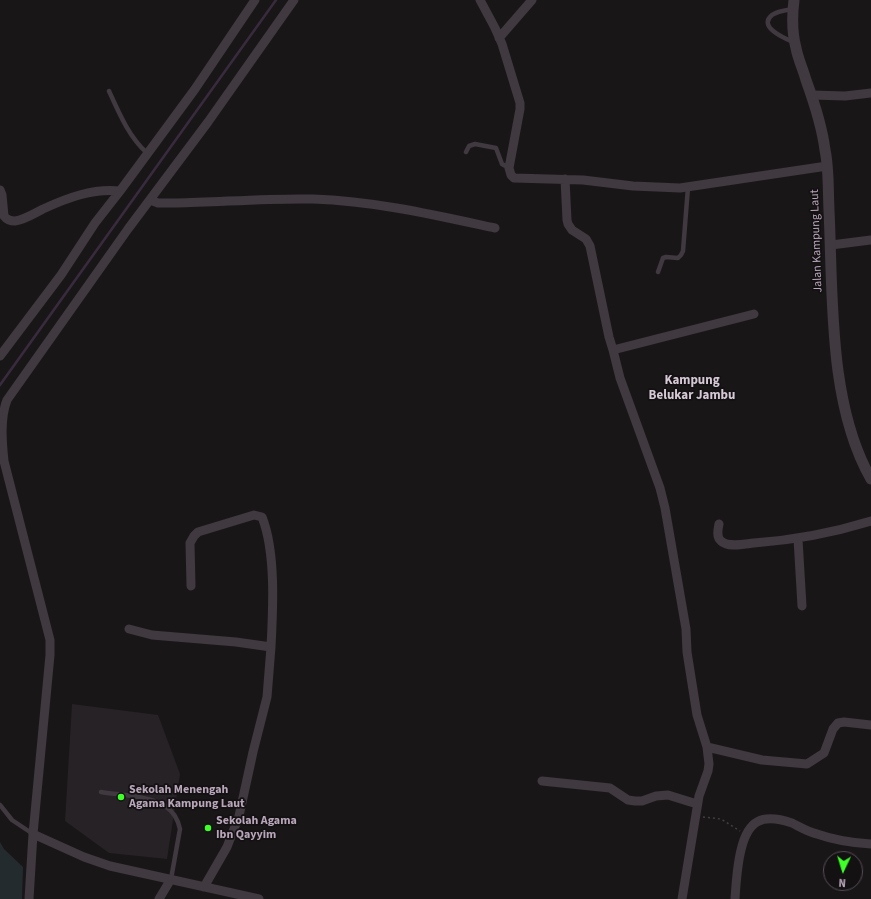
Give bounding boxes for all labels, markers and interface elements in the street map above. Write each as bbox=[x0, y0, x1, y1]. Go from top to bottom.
street label: Jalan Kampung Laut bbox=[808, 189, 826, 293]
district label: Kampung Belukar Jambu bbox=[649, 373, 735, 404]
place label: Sekolah Menengah Agama Kampung Laut bbox=[129, 783, 245, 811]
marker: Sekolah Menengah Agama Kampung Laut bbox=[116, 792, 126, 802]
place label: Sekolah Agama Ibn Qayyim bbox=[216, 814, 297, 842]
marker: Sekolah Agama Ibn Qayyim bbox=[203, 823, 213, 833]
north arrow bbox=[823, 851, 863, 891]
text: N bbox=[838, 875, 846, 890]

